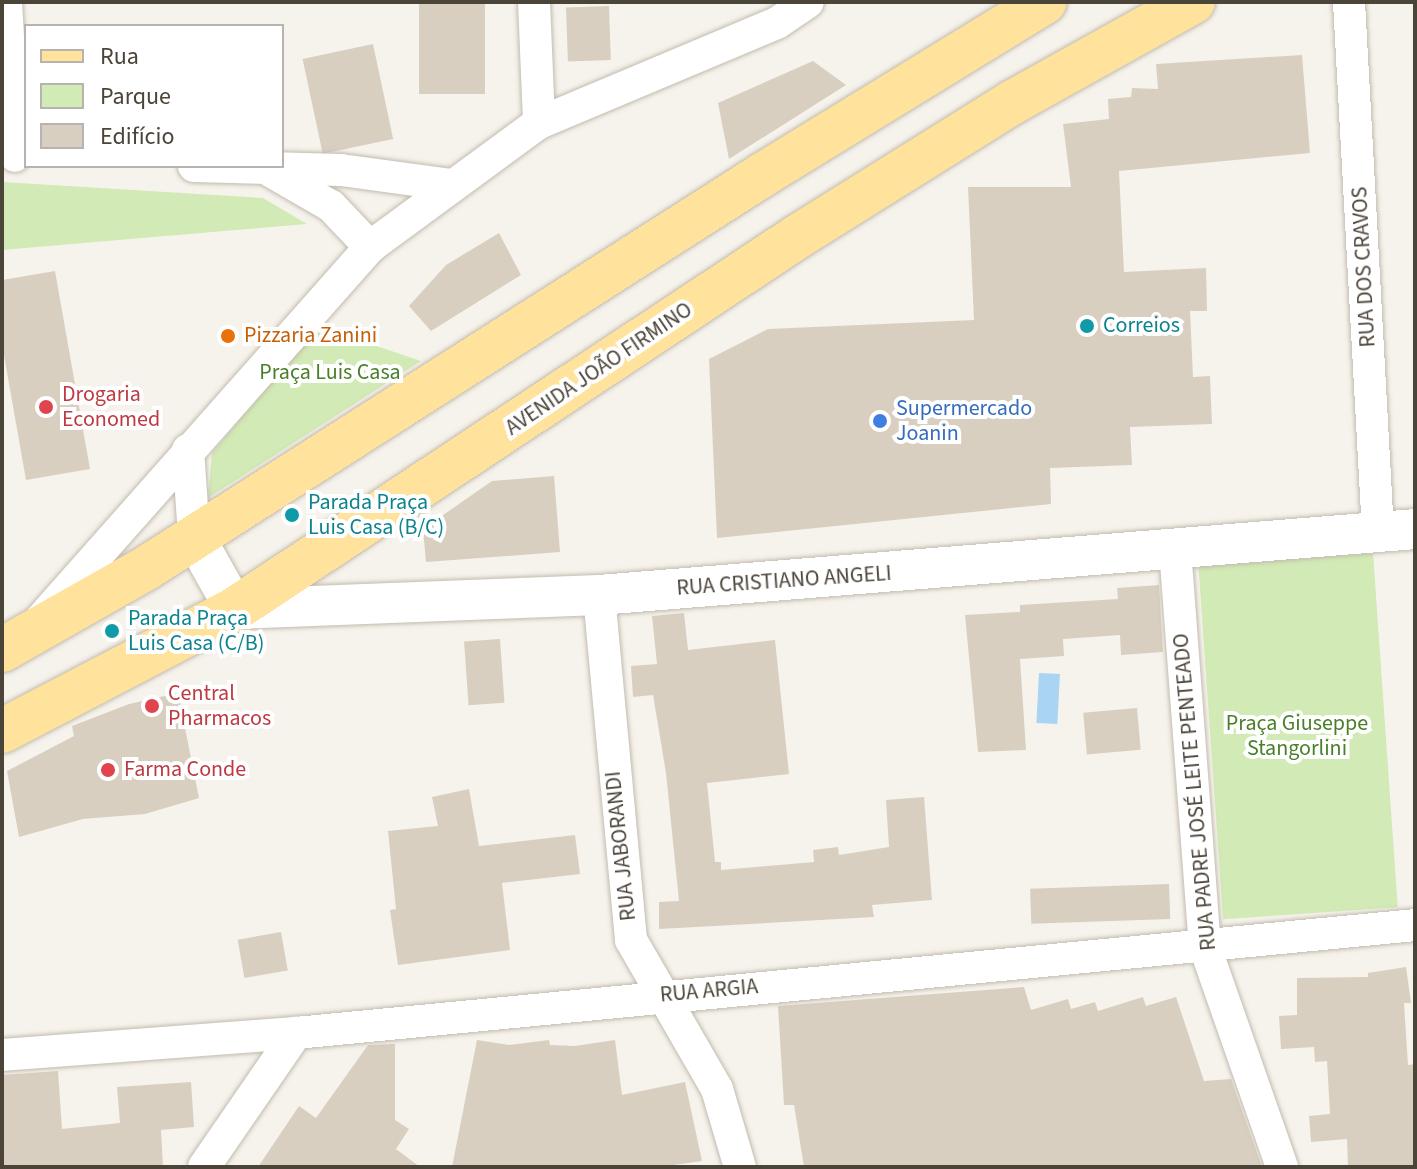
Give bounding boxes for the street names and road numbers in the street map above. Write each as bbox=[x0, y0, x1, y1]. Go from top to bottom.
street label: RUA DOS CRAVOS bbox=[1347, 186, 1381, 348]
street label: AVENIDA JOÃO FIRMINO bbox=[501, 297, 697, 441]
street label: RUA CRISTIANO ANGELI bbox=[676, 560, 892, 602]
street label: RUA PADRE JOSÉ LEITE PENTEADO bbox=[1168, 632, 1222, 952]
street label: RUA JABORANDI bbox=[600, 770, 642, 922]
street label: RUA ARGIA bbox=[659, 974, 759, 1008]

